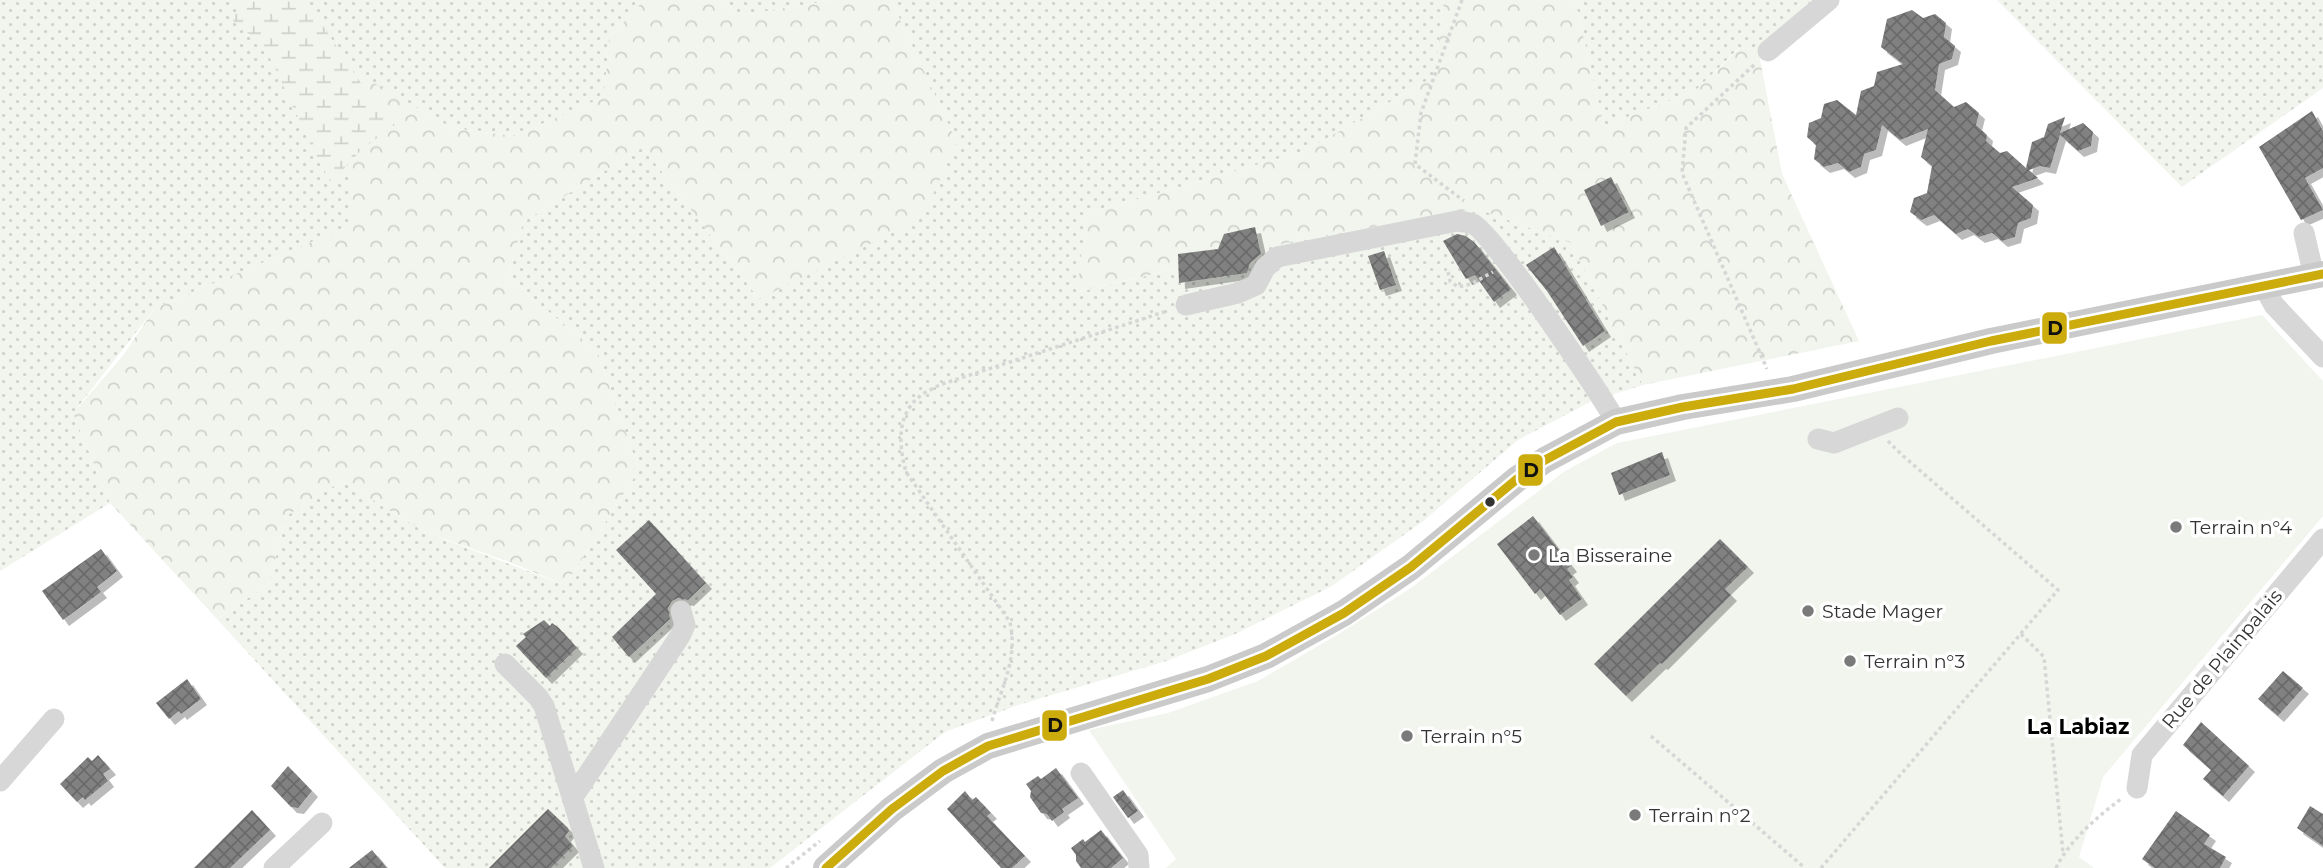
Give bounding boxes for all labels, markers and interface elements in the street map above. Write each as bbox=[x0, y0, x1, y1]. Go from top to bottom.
line badge: D bbox=[2041, 311, 2068, 345]
text: D bbox=[2047, 317, 2063, 340]
line badge: D bbox=[1517, 453, 1544, 487]
text: D bbox=[1523, 459, 1539, 482]
unlabelled marker bbox=[1483, 495, 1497, 509]
place label: Terrain n°4 bbox=[2190, 516, 2292, 539]
marker: Terrain n°4 bbox=[2168, 519, 2184, 535]
place label: La Bisseraine bbox=[1548, 544, 1672, 567]
marker: La Bisseraine bbox=[1526, 547, 1542, 563]
street label: Rue de Plainpalais bbox=[2157, 585, 2287, 733]
place label: Stade Mager bbox=[1822, 600, 1943, 623]
marker: Stade Mager bbox=[1800, 603, 1816, 619]
place label: Terrain n°3 bbox=[1864, 650, 1965, 673]
marker: Terrain n°3 bbox=[1842, 653, 1858, 669]
line badge: D bbox=[1041, 709, 1068, 742]
text: D bbox=[1047, 714, 1063, 737]
district label: La Labiaz bbox=[2027, 714, 2129, 739]
place label: Terrain n°5 bbox=[1421, 725, 1522, 748]
marker: Terrain n°5 bbox=[1399, 728, 1415, 744]
place label: Terrain n°2 bbox=[1649, 804, 1751, 827]
marker: Terrain n°2 bbox=[1627, 807, 1643, 823]

